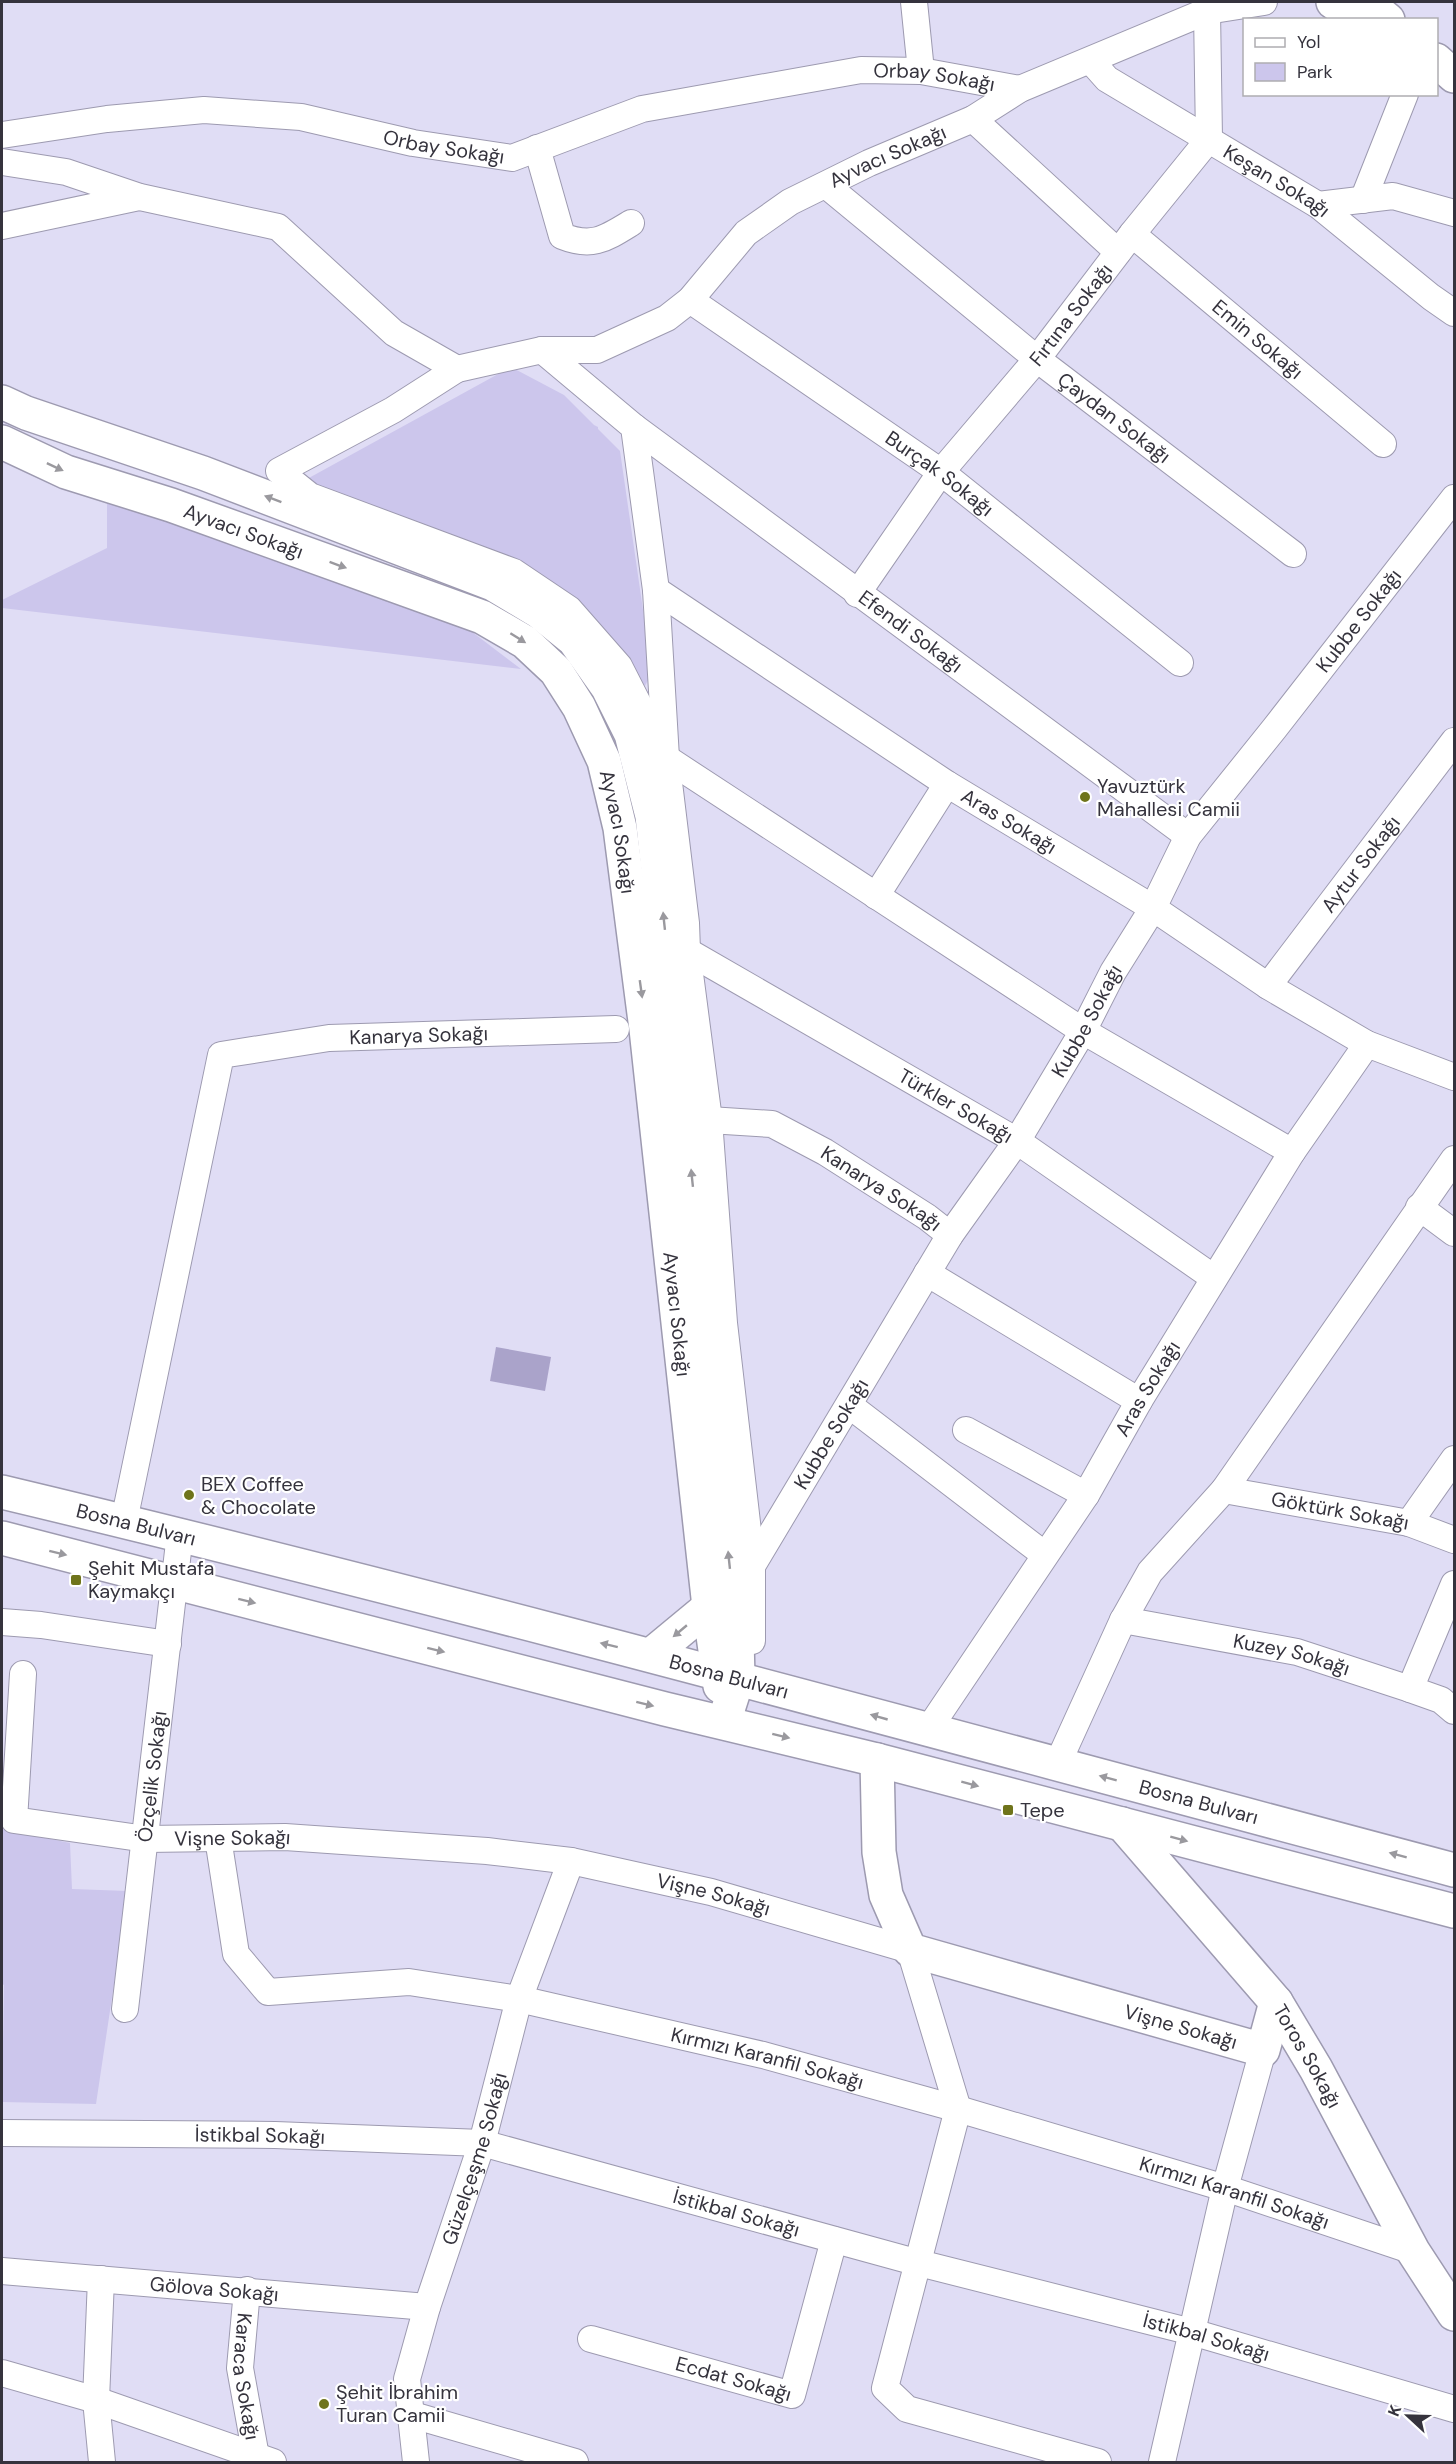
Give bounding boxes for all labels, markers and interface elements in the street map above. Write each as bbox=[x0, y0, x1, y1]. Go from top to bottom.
legend bbox=[1243, 18, 1438, 96]
text: Yol bbox=[1297, 30, 1321, 54]
street label: Orbay Sokağı bbox=[873, 57, 997, 97]
text: Park bbox=[1297, 60, 1333, 84]
street label: Ayvacı Sokağı bbox=[825, 119, 950, 194]
street label: Orbay Sokağı bbox=[381, 124, 506, 170]
street label: Keşan Sokağı bbox=[1219, 139, 1336, 223]
street label: Fırtına Sokağı bbox=[1023, 258, 1118, 372]
street label: Emin Sokağı bbox=[1207, 294, 1309, 385]
street label: Çaydan Sokağı bbox=[1052, 366, 1176, 469]
street label: Burçak Sokağı bbox=[880, 425, 999, 522]
one-way arrow bbox=[46, 462, 64, 472]
one-way arrow bbox=[263, 494, 281, 504]
street label: Ayvacı Sokağı bbox=[180, 498, 307, 565]
one-way arrow bbox=[329, 561, 347, 570]
street label: Kubbe Sokağı bbox=[1310, 563, 1407, 678]
street label: Efendi Sokağı bbox=[853, 584, 968, 678]
one-way arrow bbox=[510, 633, 526, 644]
street label: Ayvacı Sokağı bbox=[594, 767, 641, 895]
place label: Yavuztürk Mahallesi Camii bbox=[1097, 773, 1240, 822]
street label: Aras Sokağı bbox=[956, 783, 1061, 860]
marker: Yavuztürk Mahallesi Camii bbox=[1078, 790, 1092, 804]
street label: Aytur Sokağı bbox=[1315, 810, 1406, 918]
one-way arrow bbox=[659, 912, 669, 931]
street label: Kubbe Sokağı bbox=[1045, 959, 1128, 1082]
one-way arrow bbox=[636, 980, 645, 999]
street label: Kanarya Sokağı bbox=[349, 1020, 488, 1050]
street label: Türkler Sokağı bbox=[894, 1063, 1018, 1149]
street label: Kanarya Sokağı bbox=[816, 1140, 947, 1237]
one-way arrow bbox=[687, 1168, 697, 1187]
street label: Ayvacı Sokağı bbox=[657, 1250, 697, 1378]
street label: Aras Sokağı bbox=[1109, 1336, 1186, 1441]
street label: Kubbe Sokağı bbox=[788, 1374, 874, 1494]
place label: BEX Coffee & Chocolate bbox=[201, 1471, 316, 1520]
street label: Göktürk Sokağı bbox=[1269, 1486, 1411, 1536]
marker: BEX Coffee & Chocolate bbox=[182, 1488, 196, 1502]
street label: Bosna Bulvarı bbox=[74, 1497, 199, 1552]
one-way arrow bbox=[49, 1548, 67, 1558]
one-way arrow bbox=[724, 1551, 734, 1570]
place label: Şehit Mustafa Kaymakçı bbox=[88, 1555, 214, 1604]
marker: Şehit Mustafa Kaymakçı bbox=[69, 1573, 83, 1587]
one-way arrow bbox=[238, 1597, 256, 1607]
one-way arrow bbox=[672, 1625, 688, 1638]
street label: Kuzey Sokağı bbox=[1231, 1628, 1353, 1681]
one-way arrow bbox=[600, 1639, 619, 1649]
one-way arrow bbox=[427, 1645, 445, 1655]
street label: Bosna Bulvarı bbox=[666, 1648, 792, 1705]
one-way arrow bbox=[636, 1699, 654, 1709]
street label: Özçelik Sokağı bbox=[131, 1709, 172, 1844]
one-way arrow bbox=[870, 1712, 888, 1721]
one-way arrow bbox=[772, 1732, 790, 1742]
one-way arrow bbox=[1099, 1773, 1117, 1782]
street label: Bosna Bulvarı bbox=[1136, 1773, 1261, 1830]
one-way arrow bbox=[961, 1780, 979, 1790]
place label: Tepe bbox=[1020, 1797, 1065, 1823]
marker: Tepe bbox=[1001, 1803, 1015, 1817]
street label: Vişne Sokağı bbox=[174, 1824, 291, 1852]
one-way arrow bbox=[1170, 1835, 1188, 1844]
one-way arrow bbox=[1389, 1849, 1407, 1859]
street label: Vişne Sokağı bbox=[654, 1867, 773, 1922]
street label: Vişne Sokağı bbox=[1121, 1998, 1240, 2055]
street label: Toros Sokağı bbox=[1267, 1999, 1347, 2113]
street label: Kırmızı Karanfil Sokağı bbox=[668, 2021, 867, 2095]
street label: Güzelçeşme Sokağı bbox=[436, 2070, 513, 2248]
street label: İstikbal Sokağı bbox=[195, 2121, 326, 2150]
street label: Kırmızı Karanfil Sokağı bbox=[1136, 2150, 1333, 2235]
street label: İstikbal Sokağı bbox=[670, 2183, 803, 2243]
street label: Gölova Sokağı bbox=[149, 2271, 280, 2307]
street label: İstikbal Sokağı bbox=[1140, 2307, 1273, 2367]
street label: Karaca Sokağı bbox=[227, 2312, 266, 2442]
street label: Ecdat Sokağı bbox=[673, 2350, 794, 2407]
place label: Şehit İbrahim Turan Camii bbox=[336, 2379, 458, 2428]
north arrow bbox=[1378, 2386, 1438, 2446]
marker: Şehit İbrahim Turan Camii bbox=[317, 2397, 331, 2411]
text: K bbox=[1383, 2401, 1406, 2419]

